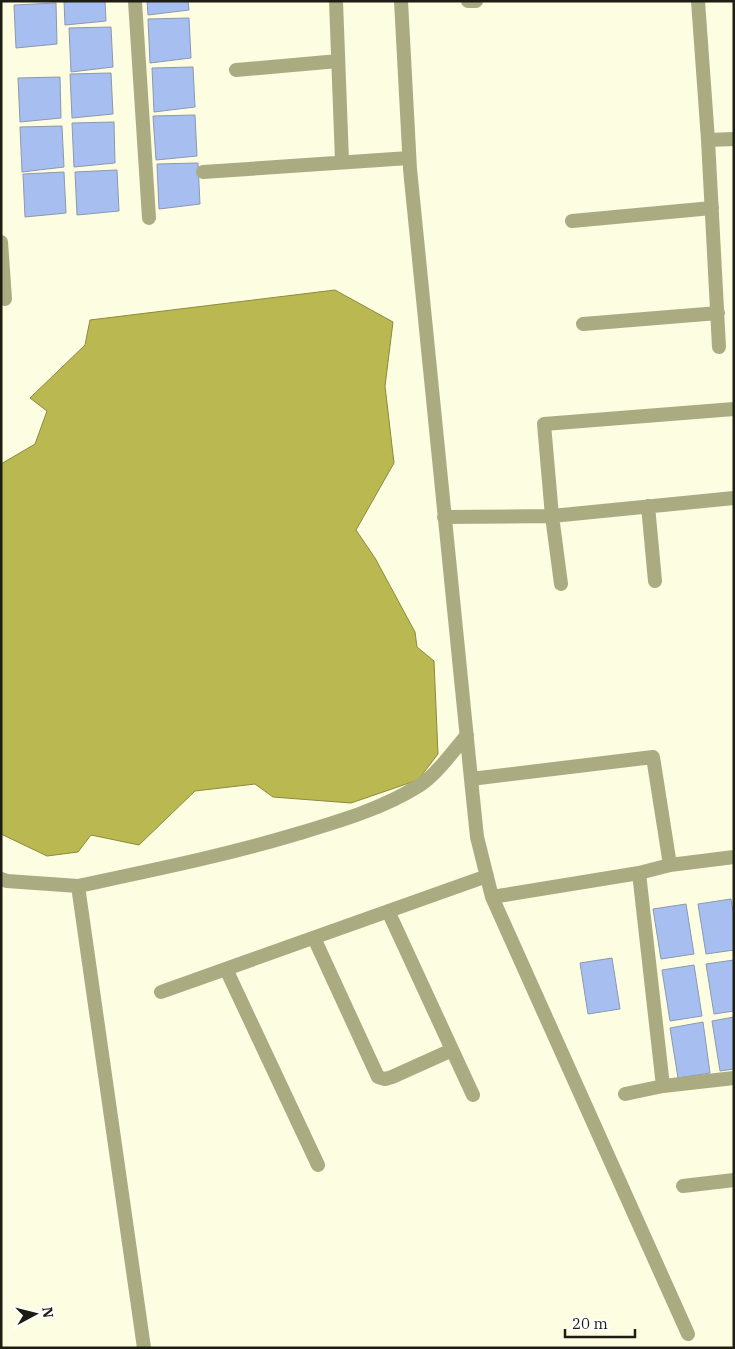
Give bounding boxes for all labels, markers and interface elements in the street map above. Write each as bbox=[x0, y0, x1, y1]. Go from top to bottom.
north arrow bbox=[10, 1289, 60, 1339]
text: N bbox=[38, 1306, 58, 1319]
scale bar bbox=[565, 1306, 635, 1338]
text: 20 m bbox=[572, 1314, 608, 1333]

